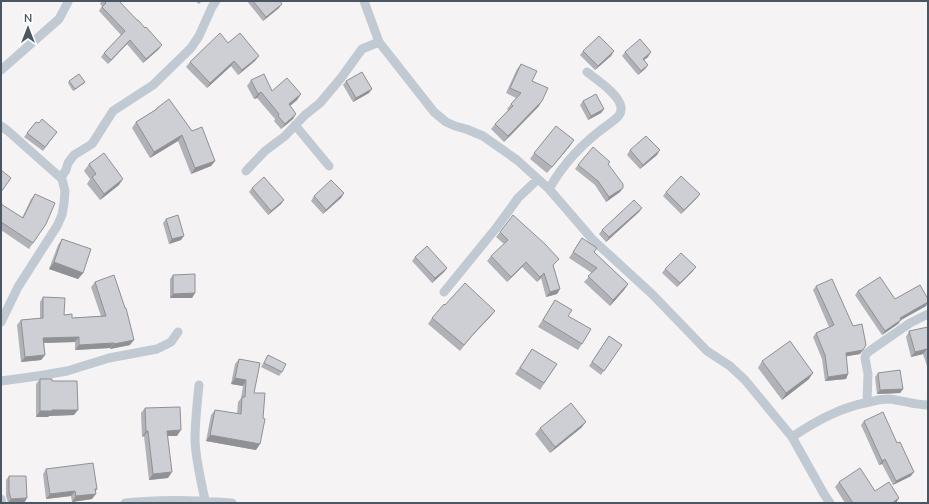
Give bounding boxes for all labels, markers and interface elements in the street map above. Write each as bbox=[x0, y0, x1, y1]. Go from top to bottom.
north arrow bbox=[8, 8, 48, 48]
text: N bbox=[24, 11, 32, 26]

